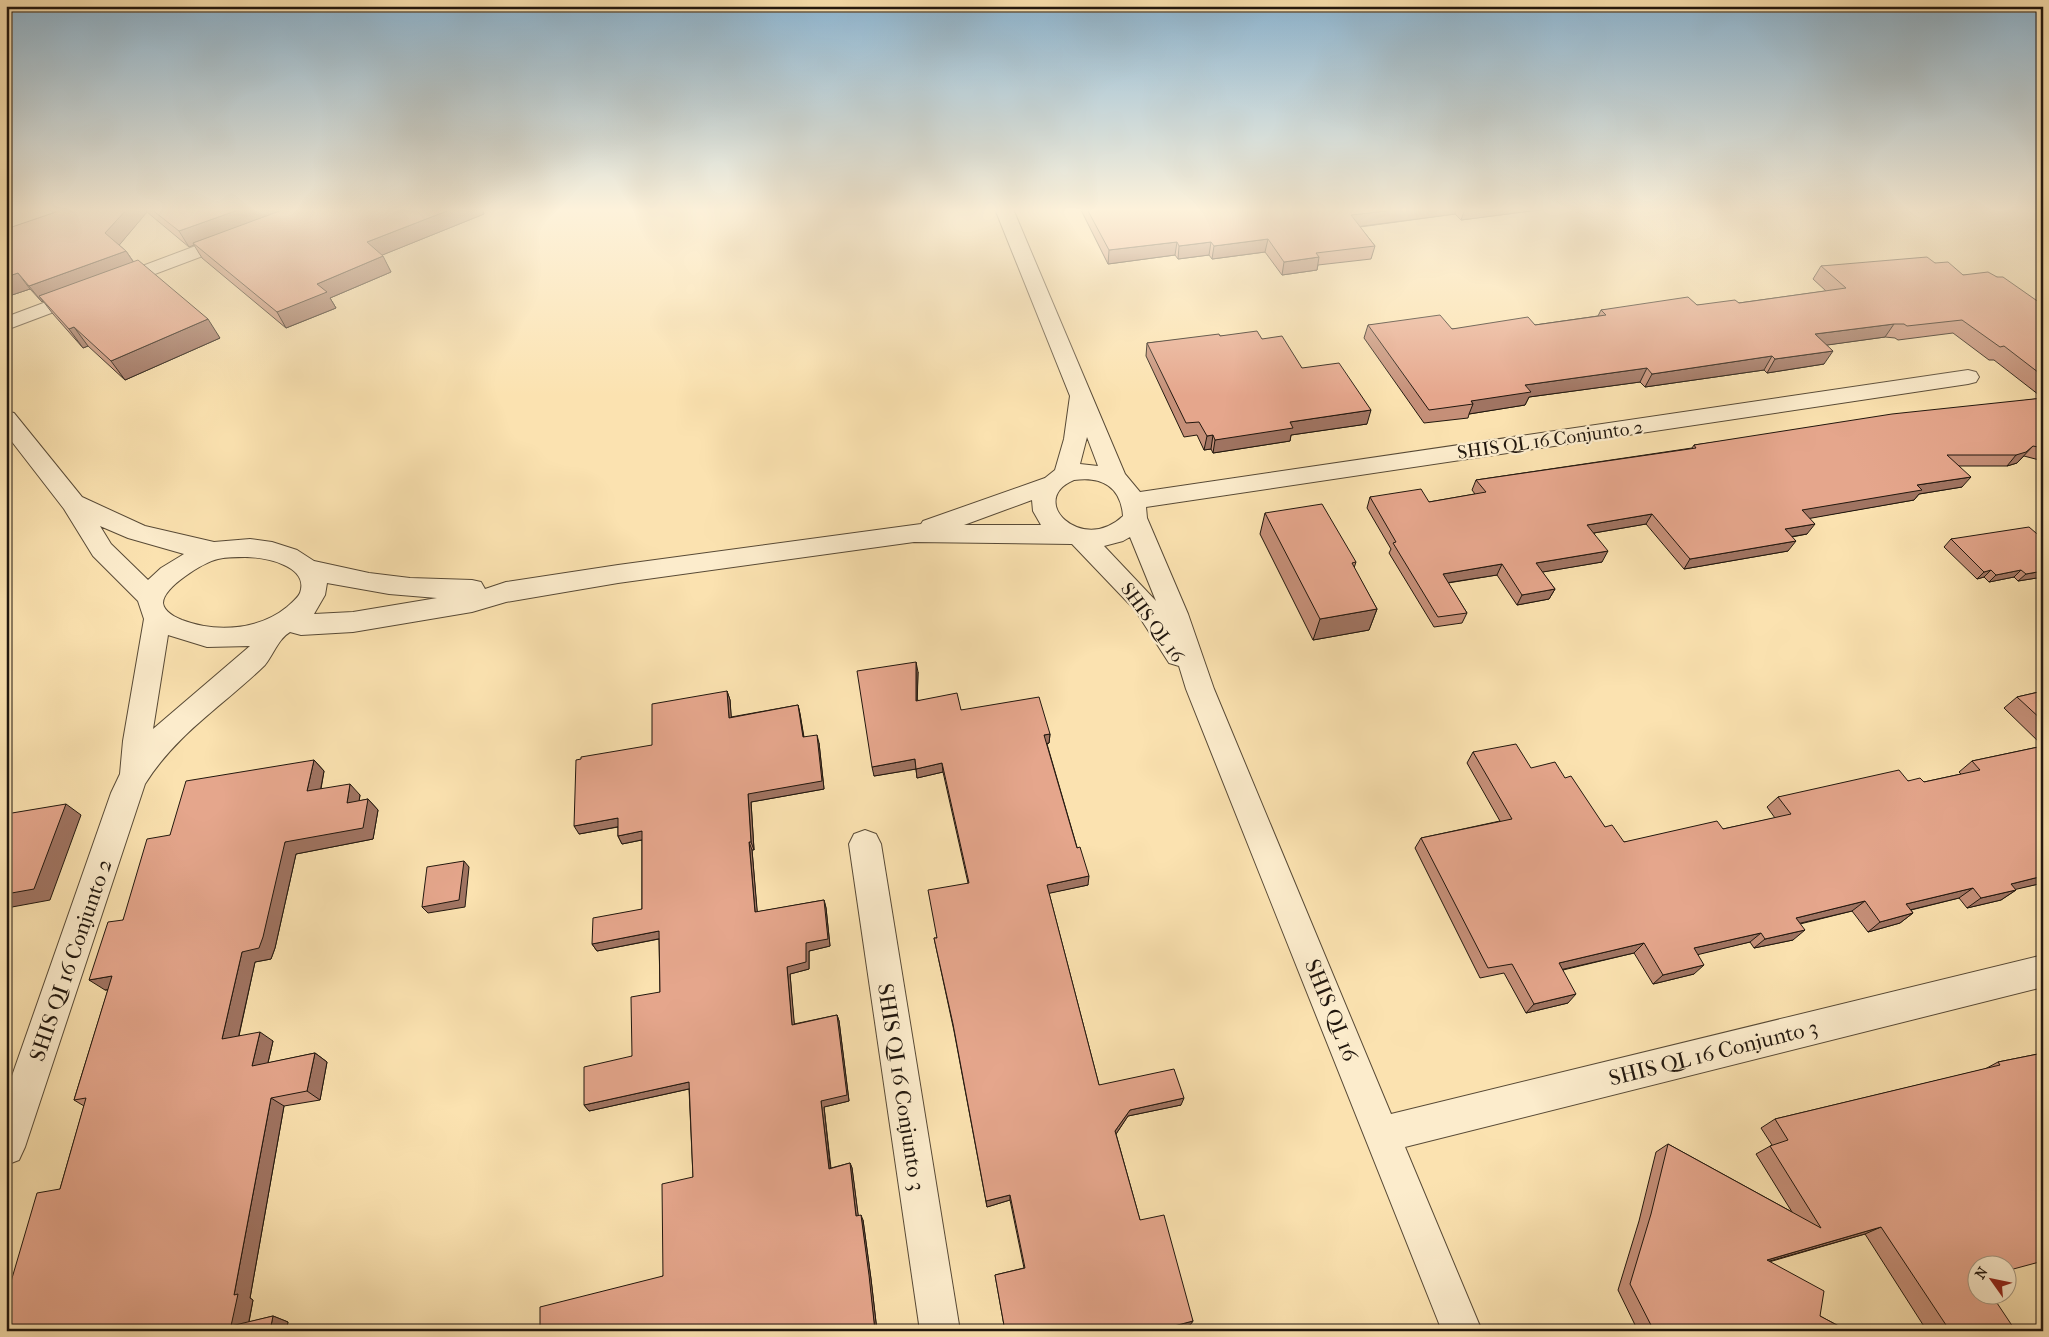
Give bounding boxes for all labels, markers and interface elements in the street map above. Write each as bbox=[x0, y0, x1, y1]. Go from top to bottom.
street label: SHIS QL 16 Conjunto 2 bbox=[1456, 416, 1645, 464]
street label: SHIS QL 16 bbox=[1116, 578, 1189, 667]
street label: SHIS QI 16 Conjunto 2 bbox=[24, 856, 118, 1065]
street label: SHIS QL 16 bbox=[1299, 956, 1363, 1065]
street label: SHIS QI 16 Conjunto 3 bbox=[872, 982, 930, 1193]
street label: SHIS QL 16 Conjunto 3 bbox=[1606, 1014, 1820, 1092]
north arrow bbox=[1966, 1254, 2016, 1304]
text: N bbox=[1971, 1264, 1992, 1282]

